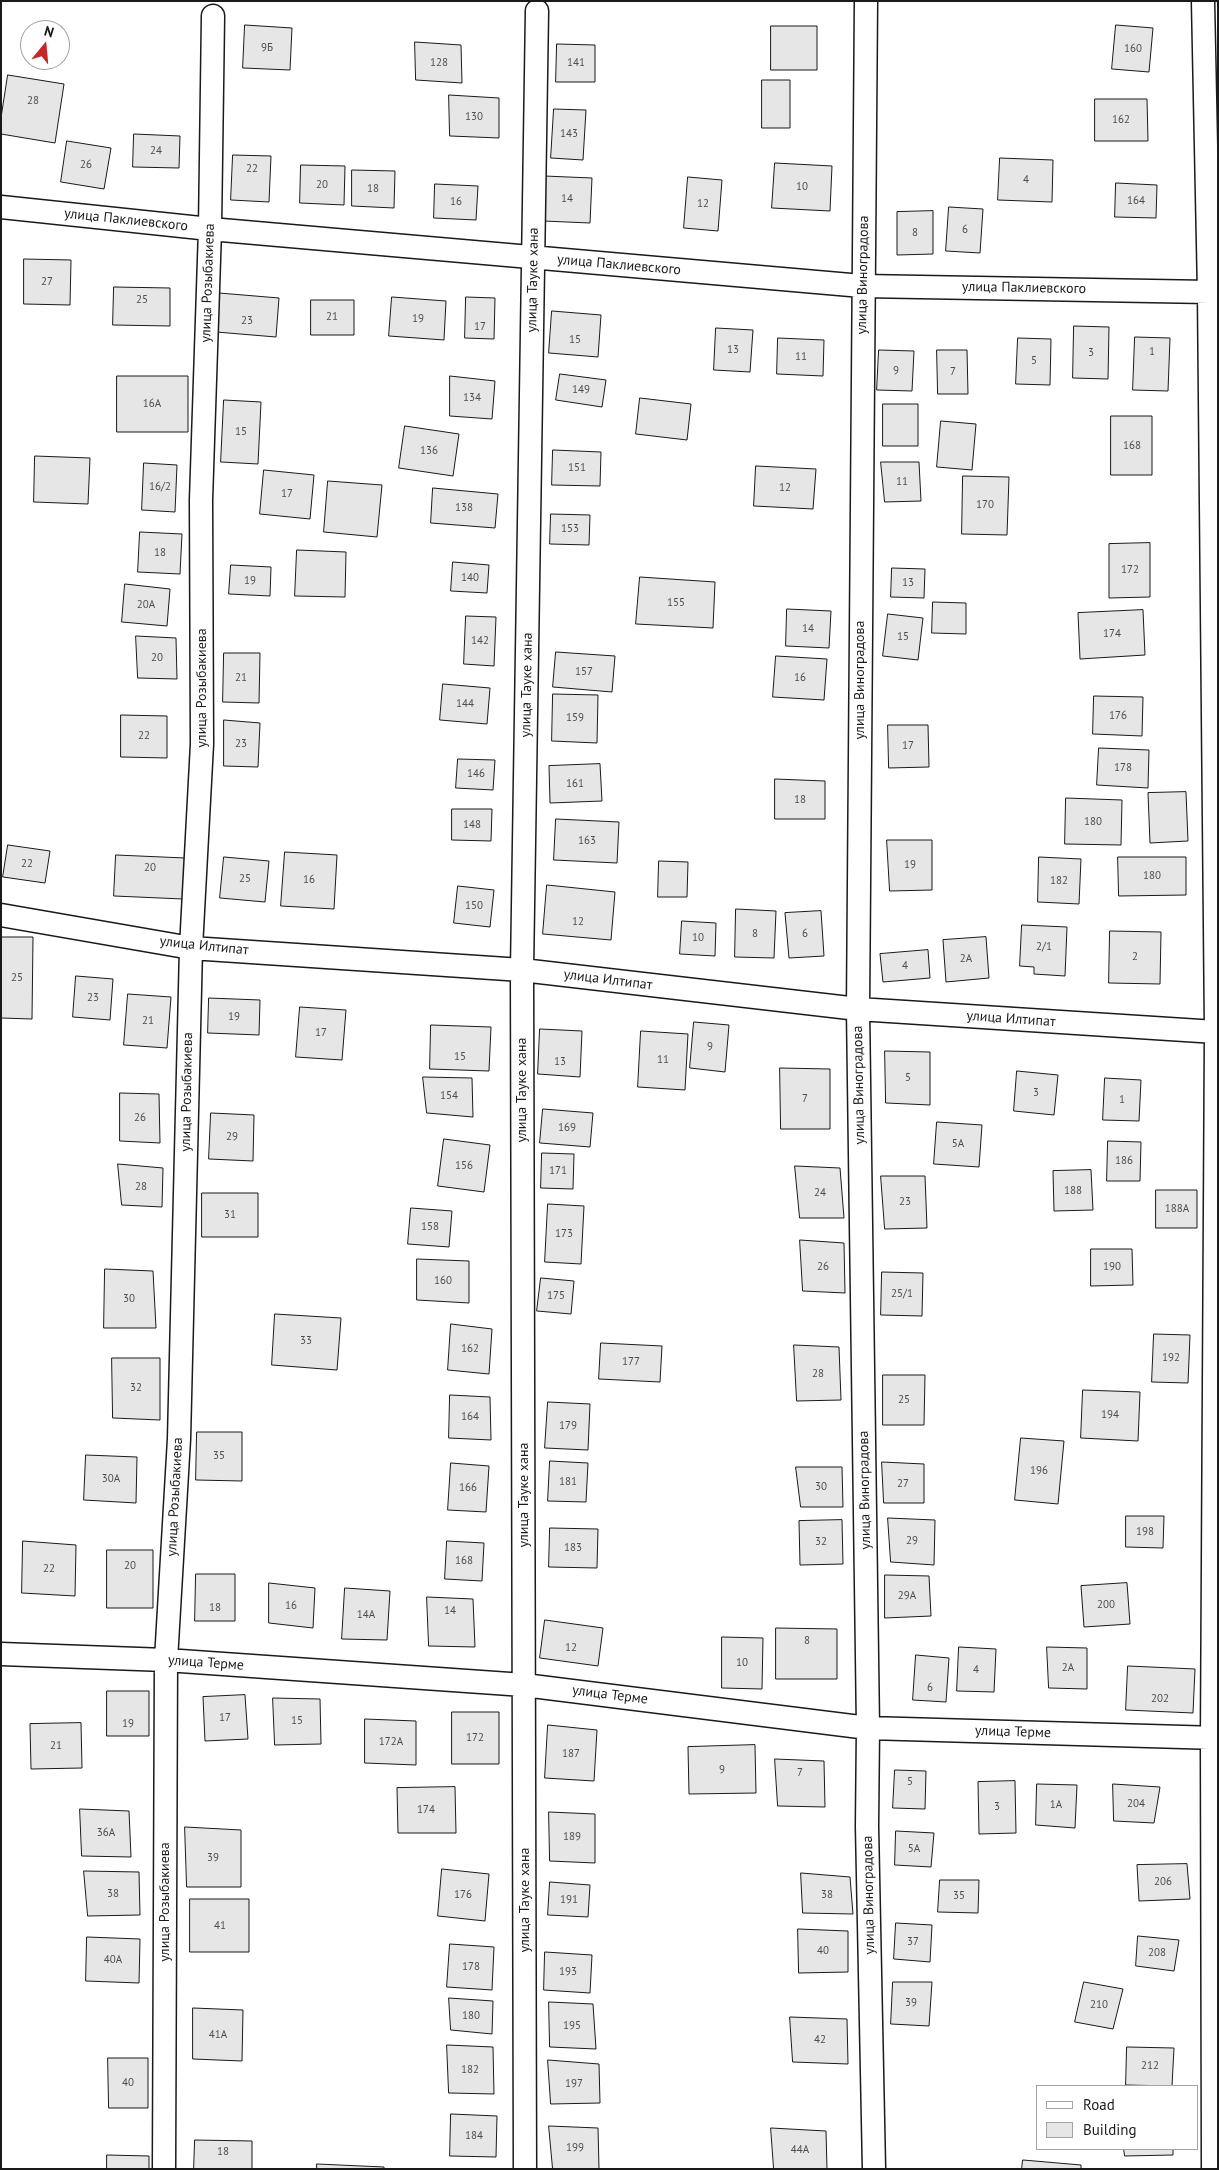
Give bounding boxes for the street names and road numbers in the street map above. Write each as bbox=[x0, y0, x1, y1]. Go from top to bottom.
street label: улица Паклиевского bbox=[63, 205, 189, 235]
street label: улица Виноградова bbox=[854, 215, 872, 335]
street label: улица Розыбакиева bbox=[198, 223, 218, 343]
street label: улица Тауке хана bbox=[524, 227, 542, 333]
street label: улица Паклиевского bbox=[556, 251, 682, 279]
street label: улица Паклиевского bbox=[962, 279, 1086, 297]
street label: улица Виноградова bbox=[852, 621, 868, 739]
street label: улица Розыбакиева bbox=[194, 628, 210, 748]
street label: улица Тауке хана bbox=[518, 632, 536, 738]
street label: улица Илтипат bbox=[159, 933, 249, 959]
street label: улица Илтипат bbox=[563, 966, 653, 994]
street label: улица Илтипат bbox=[966, 1008, 1056, 1030]
street label: улица Виноградова bbox=[850, 1025, 868, 1145]
street label: улица Розыбакиева bbox=[178, 1032, 196, 1152]
street label: улица Тауке хана bbox=[514, 1037, 530, 1143]
street label: улица Виноградова bbox=[856, 1430, 874, 1550]
street label: улица Розыбакиева bbox=[163, 1437, 187, 1557]
street label: улица Тауке хана bbox=[516, 1442, 532, 1548]
street label: улица Терме bbox=[167, 1652, 245, 1674]
street label: улица Терме bbox=[571, 1682, 649, 1708]
street label: улица Терме bbox=[975, 1722, 1051, 1742]
street label: улица Виноградова bbox=[860, 1835, 878, 1955]
street label: улица Розыбакиева bbox=[157, 1842, 173, 1962]
street label: улица Тауке хана bbox=[517, 1847, 533, 1953]

